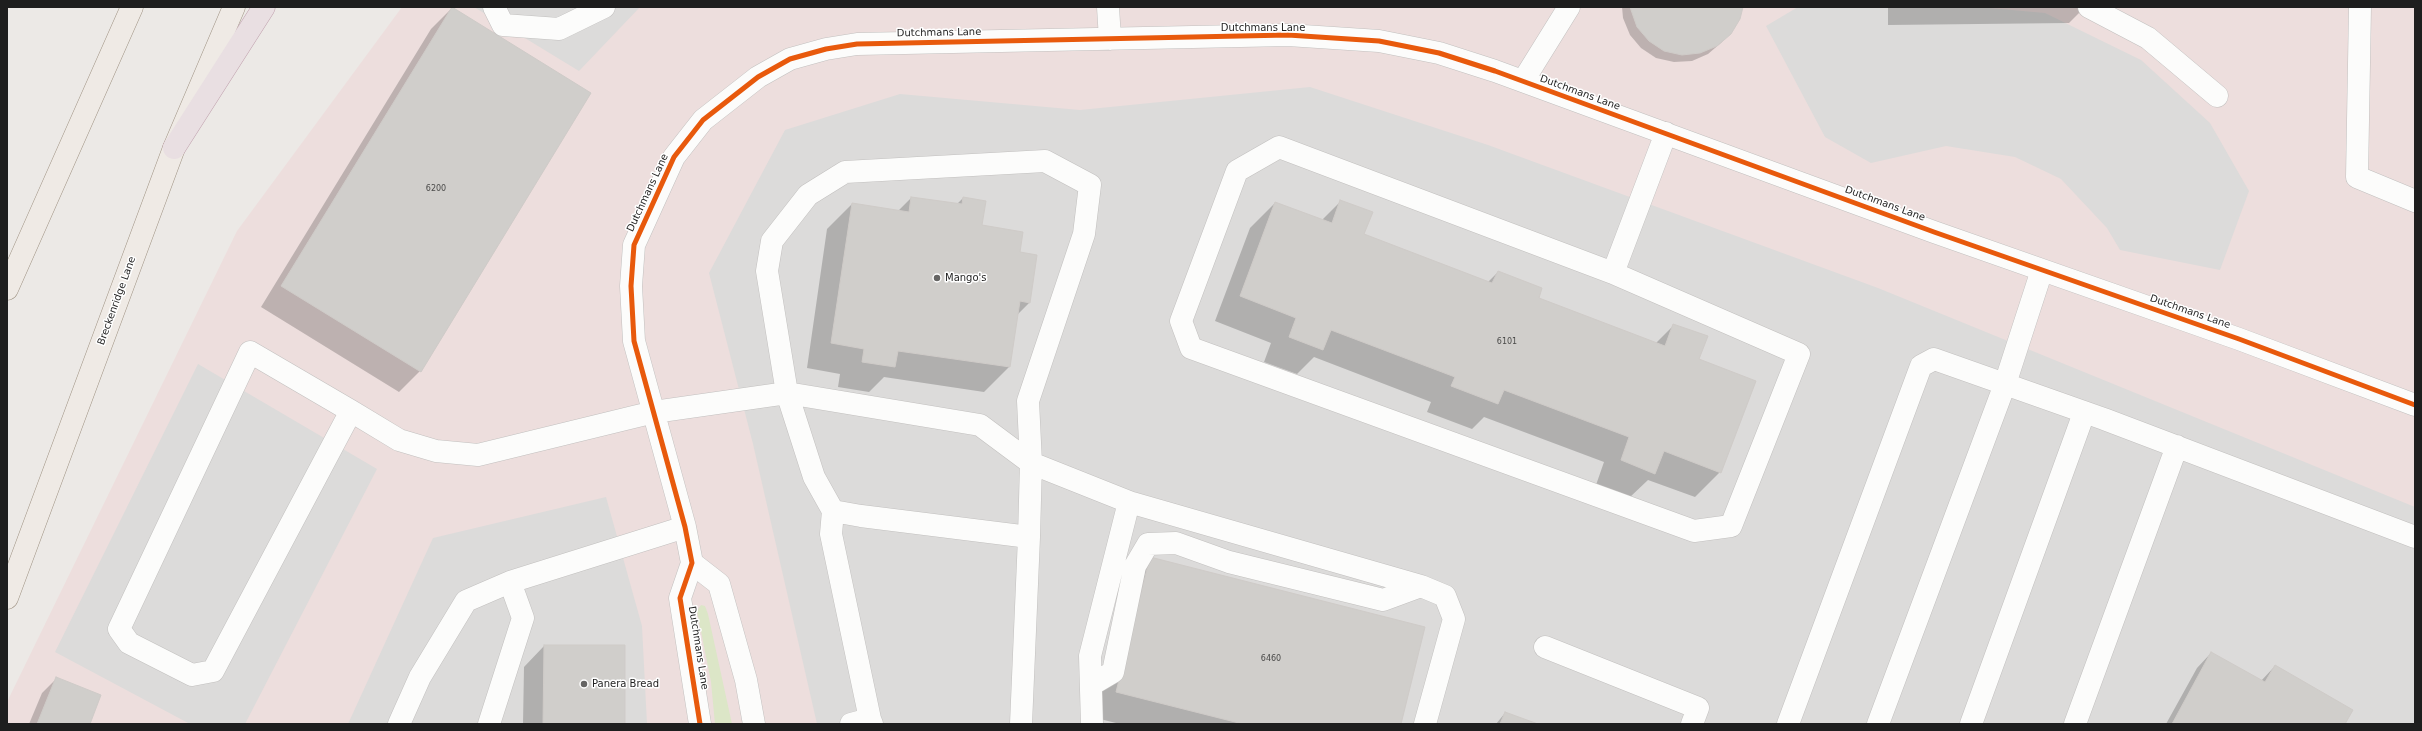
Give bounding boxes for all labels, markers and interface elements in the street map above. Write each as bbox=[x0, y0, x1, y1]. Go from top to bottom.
street label: Dutchmans Lane bbox=[1221, 22, 1305, 34]
street label: Dutchmans Lane bbox=[897, 26, 981, 40]
street label: Dutchmans Lane bbox=[1538, 73, 1622, 113]
street label: Dutchmans Lane bbox=[625, 152, 671, 234]
house number: 6200 bbox=[426, 184, 446, 194]
street label: Dutchmans Lane bbox=[1843, 184, 1927, 224]
street label: Breckenridge Lane bbox=[95, 255, 139, 347]
place label: Mango's bbox=[945, 272, 987, 284]
marker: Mango's bbox=[932, 273, 942, 283]
street label: Dutchmans Lane bbox=[2148, 293, 2232, 331]
house number: 6101 bbox=[1497, 337, 1517, 347]
street label: Dutchmans Lane bbox=[685, 605, 711, 691]
house number: 6460 bbox=[1261, 654, 1281, 664]
place label: Panera Bread bbox=[592, 678, 659, 690]
marker: Panera Bread bbox=[579, 679, 589, 689]

